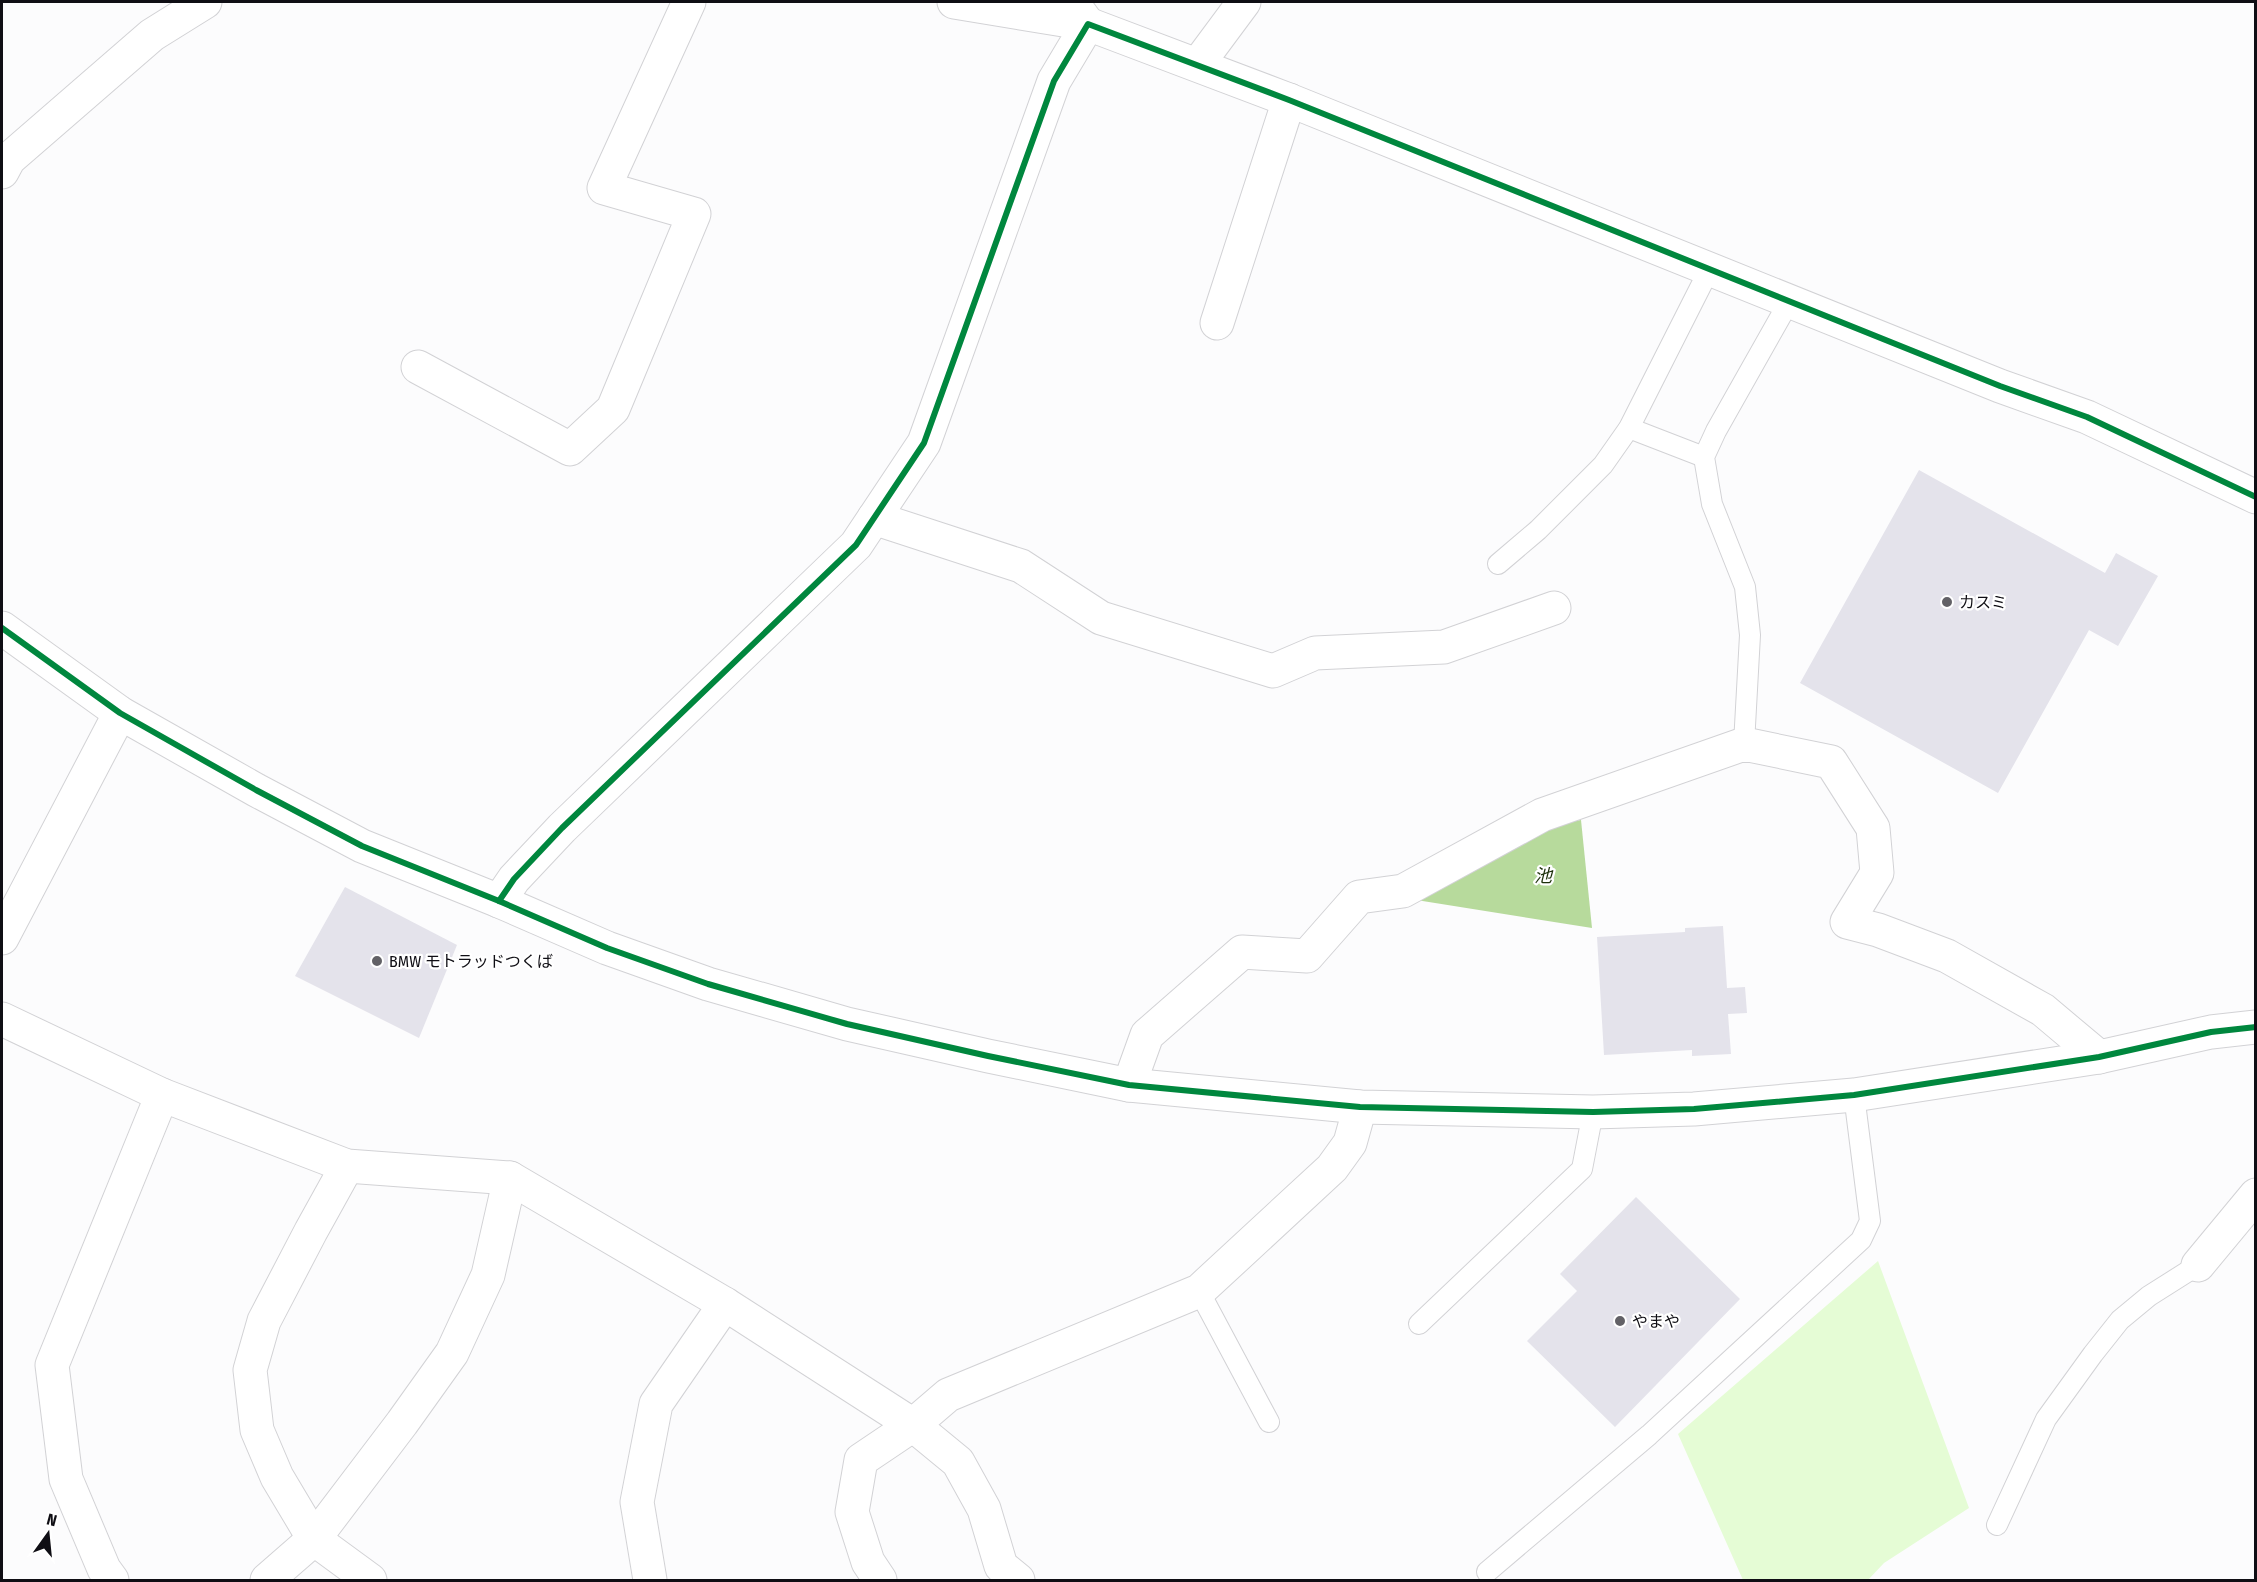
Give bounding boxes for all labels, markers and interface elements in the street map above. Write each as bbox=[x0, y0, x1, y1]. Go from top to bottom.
place label: カスミ bbox=[1959, 593, 2007, 612]
marker: カスミ bbox=[1940, 595, 1954, 609]
water label: 池 bbox=[1534, 865, 1554, 887]
place label: BMW モトラッドつくば bbox=[389, 952, 553, 971]
marker: BMW モトラッドつくば bbox=[370, 954, 384, 968]
place label: やまや bbox=[1632, 1312, 1680, 1331]
marker: やまや bbox=[1613, 1314, 1627, 1328]
north arrow bbox=[18, 1504, 78, 1564]
text: N bbox=[45, 1510, 59, 1530]

